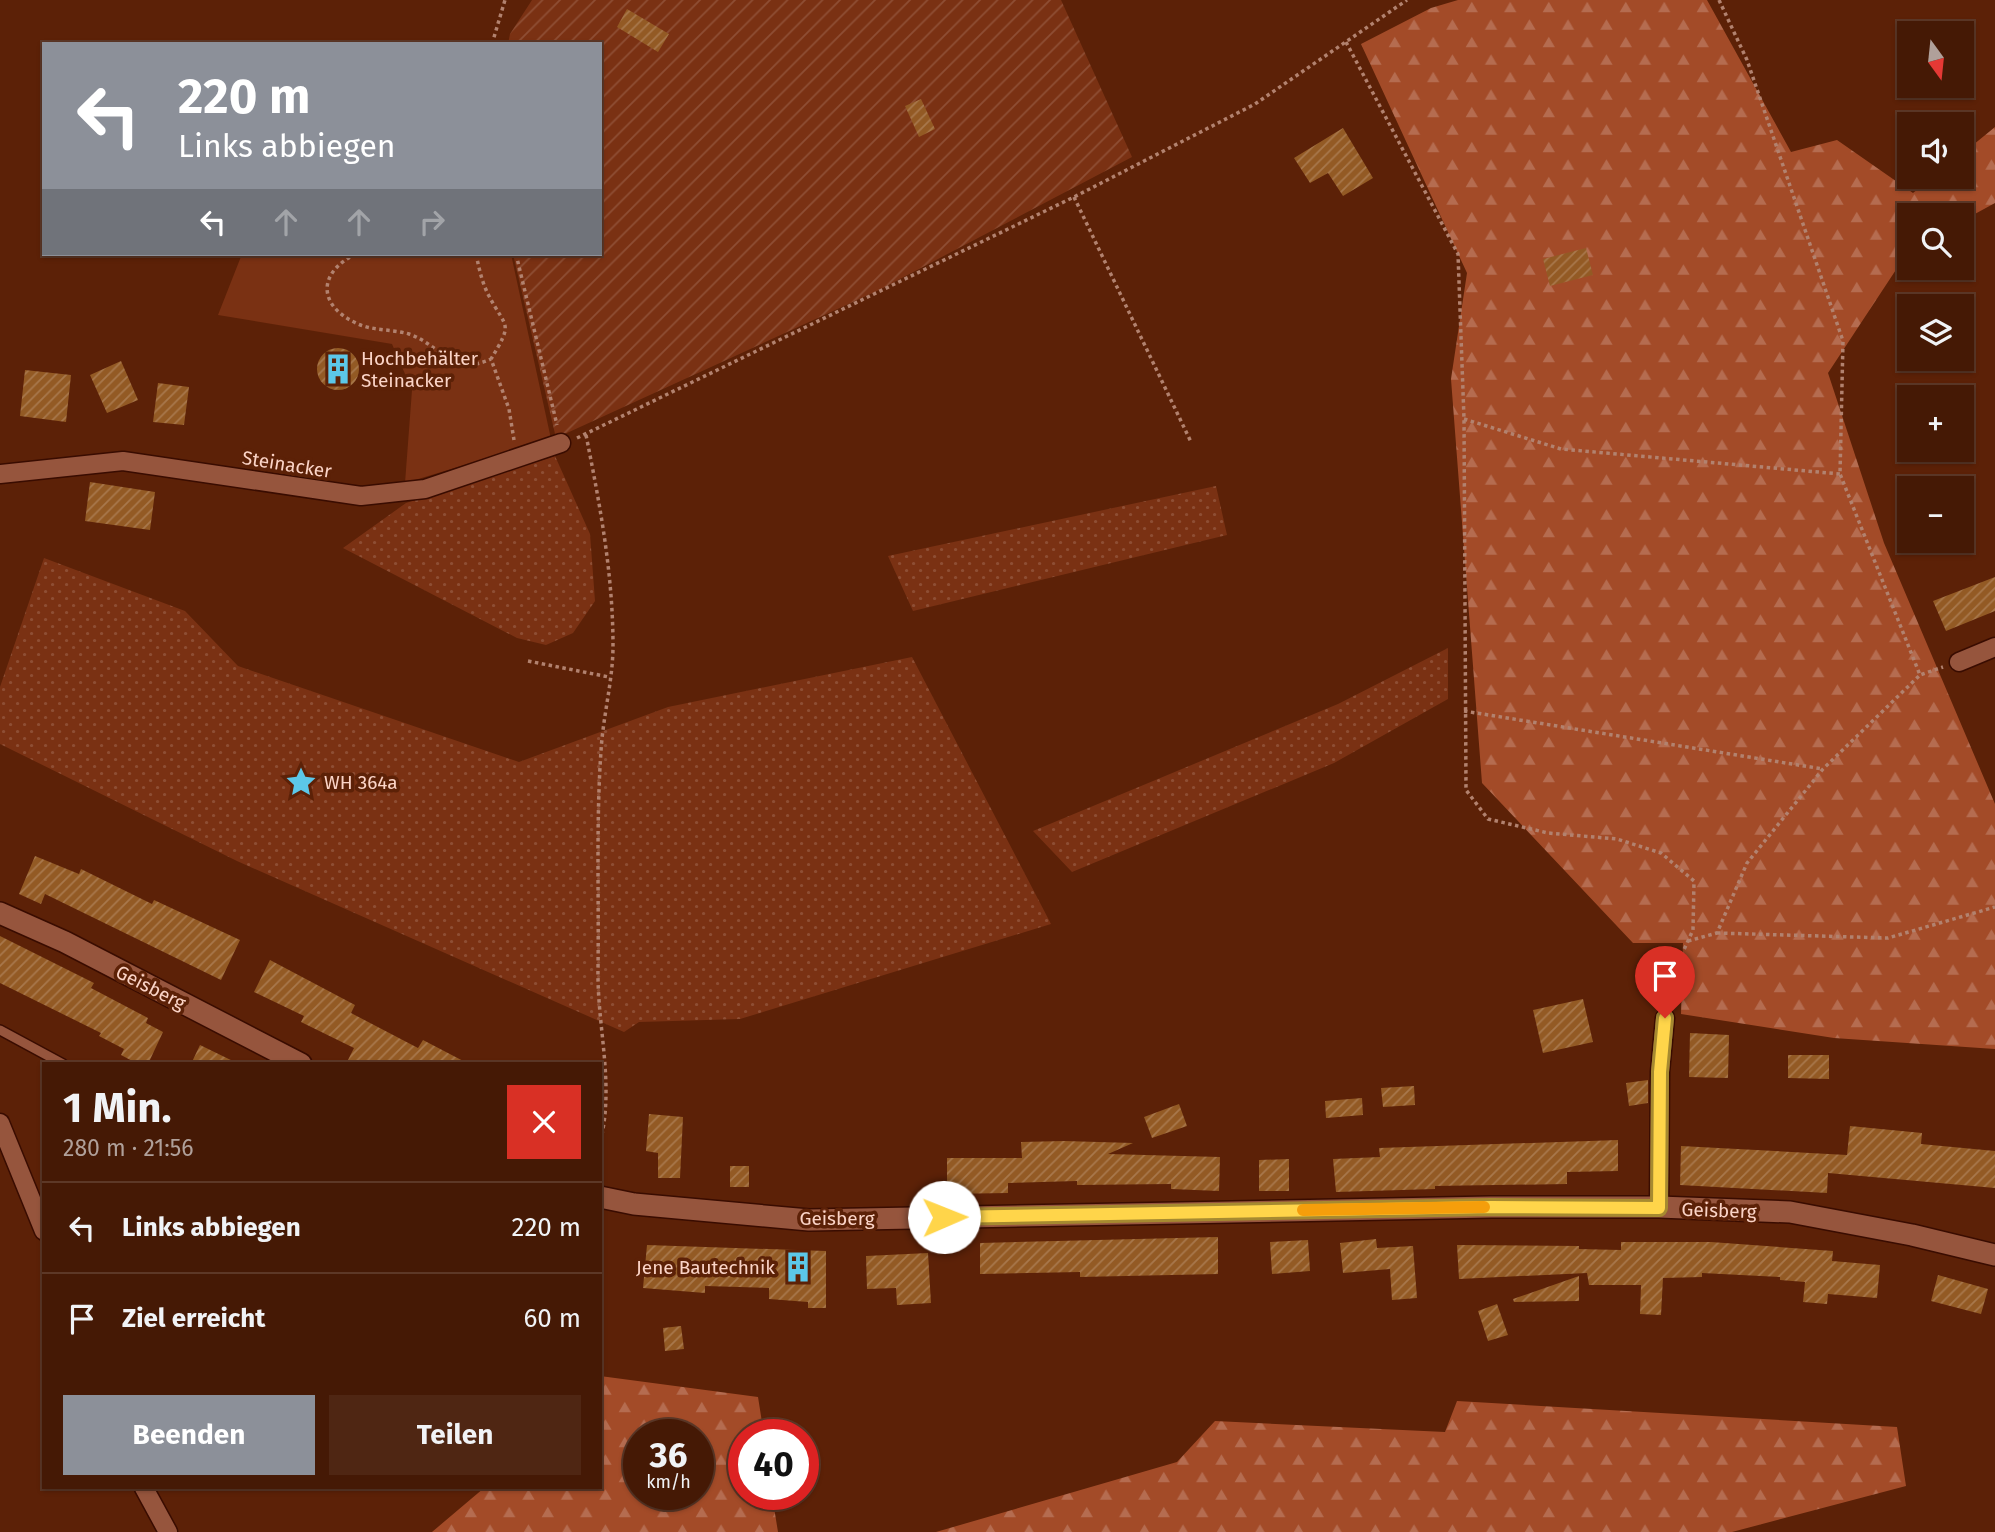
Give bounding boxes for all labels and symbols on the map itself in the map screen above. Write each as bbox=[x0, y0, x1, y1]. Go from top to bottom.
north arrow bbox=[1897, 21, 1974, 98]
place label: Hochbehälter Steinacker bbox=[361, 347, 479, 392]
building icon: Hochbehälter Steinacker bbox=[321, 352, 355, 386]
street label: Steinacker bbox=[240, 446, 334, 483]
place icon: WH 364a bbox=[284, 765, 318, 799]
place label: WH 364a bbox=[324, 771, 398, 794]
pin bbox=[1635, 946, 1695, 1018]
street label: Geisberg bbox=[112, 960, 190, 1015]
position arrow bbox=[907, 1180, 981, 1254]
street label: Geisberg bbox=[1681, 1198, 1757, 1223]
street label: Geisberg bbox=[799, 1207, 875, 1230]
building icon: Jene Bautechnik bbox=[781, 1250, 815, 1284]
place label: Jene Bautechnik bbox=[636, 1256, 775, 1279]
speed limit sign: 40 bbox=[728, 1419, 819, 1510]

